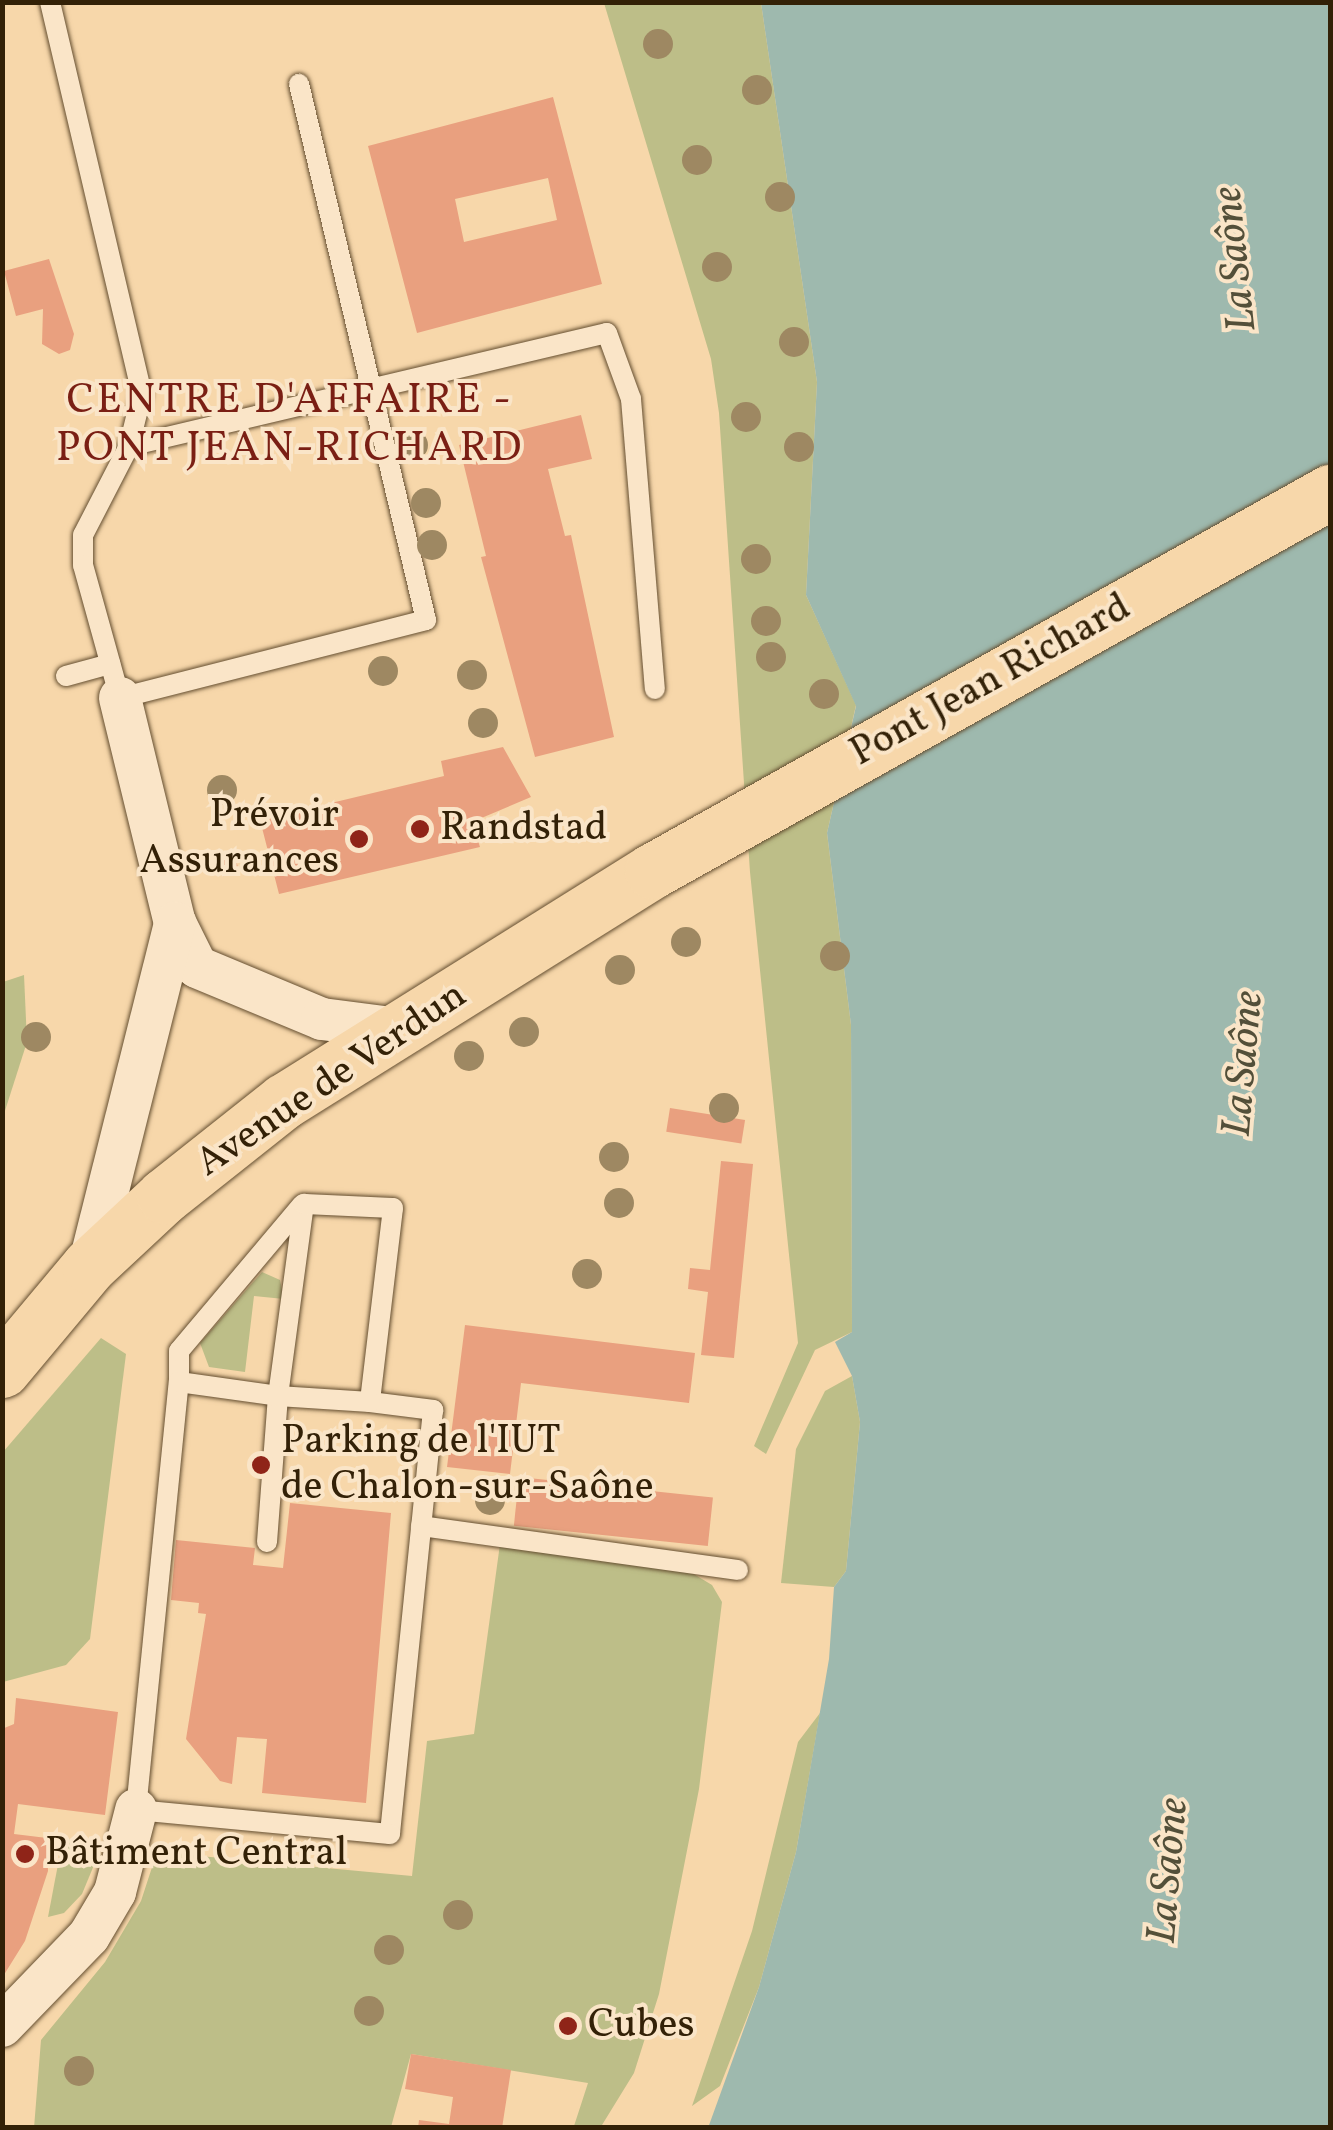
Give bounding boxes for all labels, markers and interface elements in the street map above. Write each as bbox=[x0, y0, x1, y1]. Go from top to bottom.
water label: La Saône bbox=[1204, 184, 1270, 334]
district label: CENTRE D'AFFAIRE - PONT JEAN-RICHARD bbox=[55, 377, 525, 476]
street label: Pont Jean Richard bbox=[843, 584, 1139, 778]
place label: Prévoir Assurances bbox=[140, 792, 339, 886]
place label: Randstad bbox=[440, 805, 607, 853]
marker: Randstad bbox=[409, 818, 431, 840]
marker: Prévoir Assurances bbox=[348, 828, 370, 850]
street label: Avenue de Verdun bbox=[187, 972, 477, 1188]
water label: La Saône bbox=[1214, 989, 1276, 1139]
place label: Parking de l'IUT de Chalon-sur-Saône bbox=[281, 1418, 654, 1512]
marker: Parking de l'IUT de Chalon-sur-Saône bbox=[250, 1454, 272, 1476]
water label: La Saône bbox=[1139, 1796, 1201, 1946]
place label: Bâtiment Central bbox=[45, 1830, 347, 1878]
marker: Bâtiment Central bbox=[14, 1843, 36, 1865]
place label: Cubes bbox=[588, 2002, 695, 2050]
marker: Cubes bbox=[557, 2015, 579, 2037]

